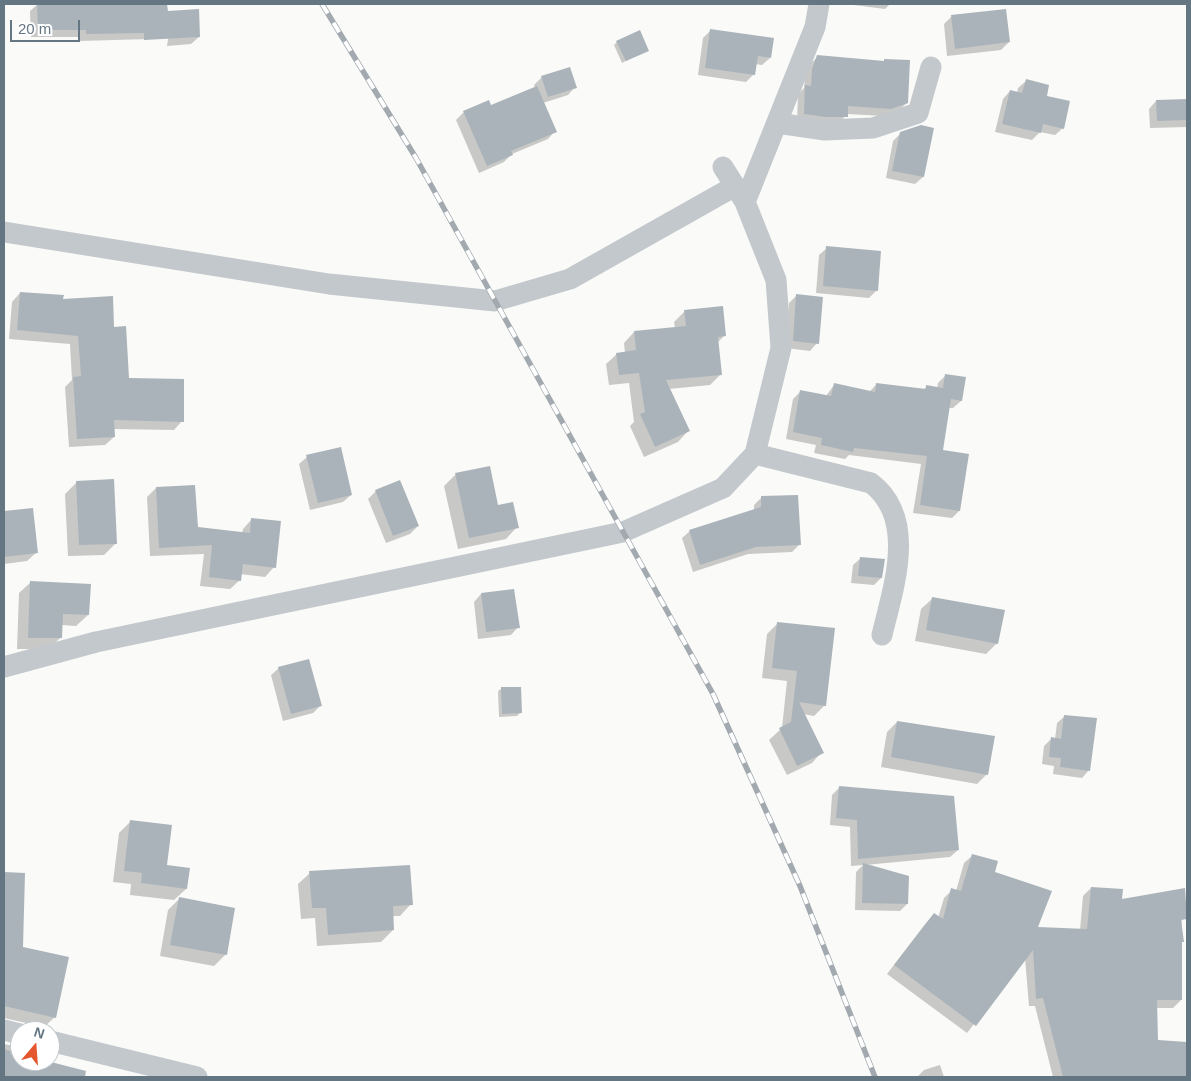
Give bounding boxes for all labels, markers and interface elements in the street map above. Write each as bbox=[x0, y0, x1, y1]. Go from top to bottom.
scale bar bbox=[12, 10, 82, 42]
text: 20 m bbox=[18, 20, 51, 37]
north arrow bbox=[10, 1021, 60, 1071]
text: N bbox=[32, 1024, 47, 1042]

